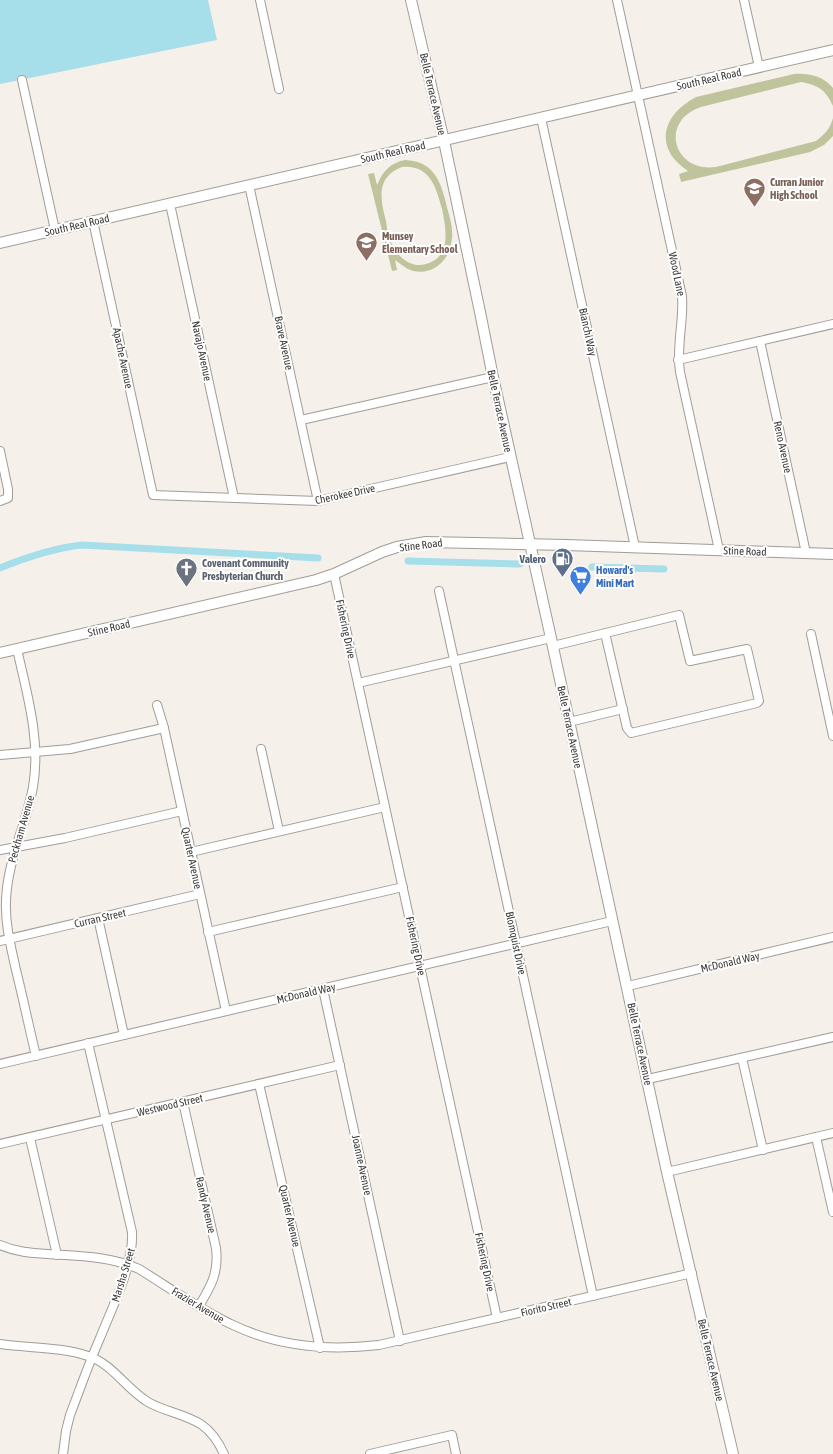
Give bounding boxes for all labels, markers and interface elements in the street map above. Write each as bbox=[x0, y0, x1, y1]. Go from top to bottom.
street label: Belle Terrace Avenue bbox=[418, 52, 448, 136]
street label: South Real Road bbox=[675, 66, 743, 92]
street label: South Real Road bbox=[359, 139, 427, 165]
school or university icon: Curran Junior High School bbox=[741, 175, 767, 208]
place label: Curran Junior High School bbox=[770, 176, 824, 201]
street label: South Real Road bbox=[43, 212, 111, 238]
school or university icon: Munsey Elementary School bbox=[354, 229, 380, 262]
place label: Munsey Elementary School bbox=[382, 230, 459, 255]
street label: Wood Lane bbox=[667, 251, 687, 297]
street label: Bianchi Way bbox=[577, 307, 599, 358]
street label: Brave Avenue bbox=[272, 315, 296, 371]
street label: Navajo Avenue bbox=[190, 320, 214, 382]
street label: Apache Avenue bbox=[111, 326, 135, 390]
street label: Belle Terrace Avenue bbox=[485, 369, 515, 453]
street label: Reno Avenue bbox=[772, 420, 794, 474]
street label: Cherokee Drive bbox=[314, 482, 376, 506]
street label: Stine Road bbox=[399, 536, 443, 554]
street label: Stine Road bbox=[723, 544, 767, 558]
fuel station icon: Valero bbox=[549, 546, 575, 579]
place label: Valero bbox=[519, 553, 546, 565]
church icon: Covenant Community Presbyterian Church bbox=[173, 556, 199, 589]
place label: Covenant Community Presbyterian Church bbox=[202, 557, 289, 582]
supermarket icon: Howard's Mini Mart bbox=[568, 563, 594, 596]
place label: Howard's Mini Mart bbox=[596, 564, 635, 589]
street label: Fishering Drive bbox=[334, 598, 358, 660]
street label: Stine Road bbox=[87, 617, 131, 639]
street label: Belle Terrace Avenue bbox=[555, 685, 585, 769]
street label: Peckham Avenue bbox=[6, 794, 36, 864]
street label: Quarter Avenue bbox=[180, 826, 204, 890]
street label: Curran Street bbox=[73, 906, 127, 930]
street label: Blomquist Drive bbox=[503, 910, 529, 976]
street label: Fishering Drive bbox=[404, 915, 428, 977]
street label: McDonald Way bbox=[699, 949, 761, 975]
street label: McDonald Way bbox=[275, 980, 337, 1006]
street label: Belle Terrace Avenue bbox=[625, 1002, 655, 1086]
street label: Westwood Street bbox=[136, 1092, 204, 1118]
street label: Joanne Avenue bbox=[350, 1134, 374, 1196]
street label: Randy Avenue bbox=[194, 1176, 218, 1234]
street label: Quarter Avenue bbox=[277, 1184, 303, 1248]
street label: Fishering Drive bbox=[473, 1231, 497, 1293]
street label: Marsha Street bbox=[109, 1247, 137, 1303]
street label: Frazier Avenue bbox=[170, 1285, 226, 1325]
street label: Fiorito Street bbox=[519, 1295, 573, 1319]
street label: Belle Terrace Avenue bbox=[696, 1318, 726, 1402]

